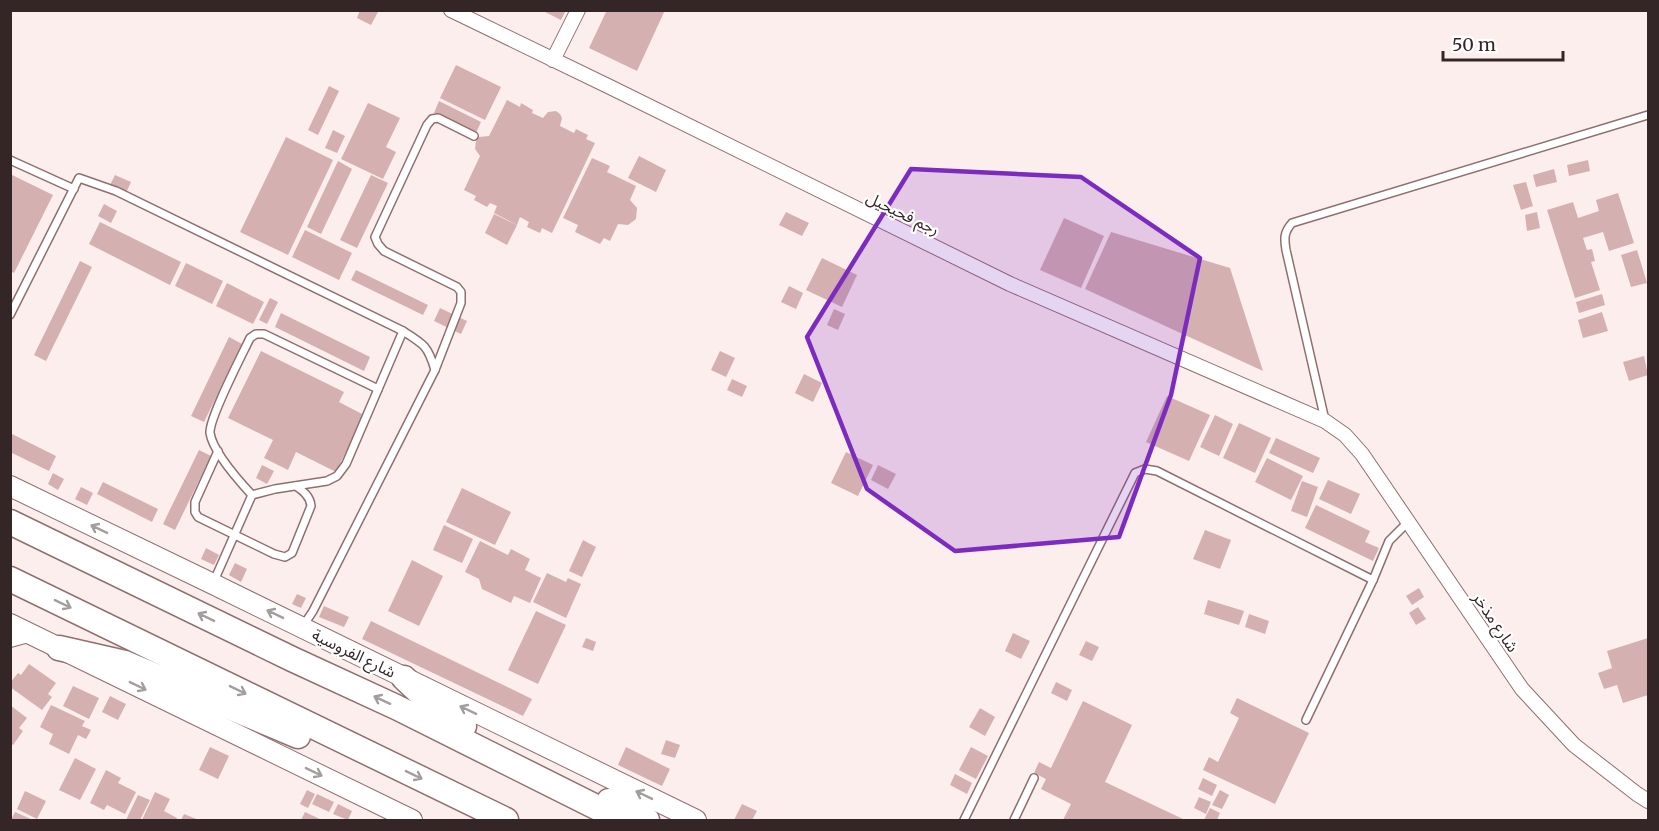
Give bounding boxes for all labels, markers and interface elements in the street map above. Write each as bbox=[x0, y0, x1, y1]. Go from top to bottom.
scale bar bbox=[1443, 24, 1563, 62]
text: 50 m bbox=[1452, 33, 1496, 56]
street label: رجم فحيحيل bbox=[862, 187, 943, 242]
one-way arrow bbox=[91, 523, 109, 534]
street label: شارع مذخر bbox=[1466, 588, 1523, 657]
one-way arrow bbox=[54, 599, 72, 611]
one-way arrow bbox=[266, 608, 284, 619]
one-way arrow bbox=[197, 610, 215, 622]
street label: شارع الفروسية bbox=[308, 624, 399, 685]
one-way arrow bbox=[129, 681, 147, 693]
one-way arrow bbox=[229, 684, 247, 696]
one-way arrow bbox=[373, 694, 391, 706]
one-way arrow bbox=[460, 703, 478, 715]
one-way arrow bbox=[304, 767, 322, 778]
one-way arrow bbox=[404, 770, 422, 782]
one-way arrow bbox=[635, 788, 653, 800]

